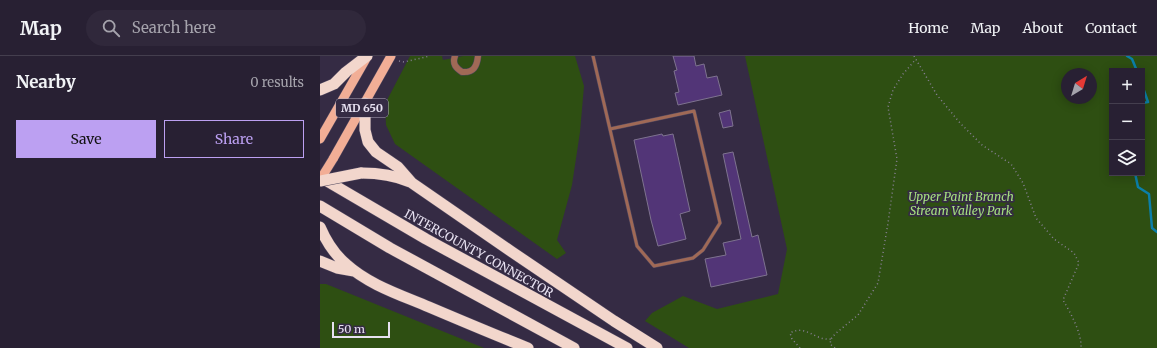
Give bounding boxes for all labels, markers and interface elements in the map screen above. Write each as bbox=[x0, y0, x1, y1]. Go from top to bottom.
search box bbox=[86, 10, 366, 46]
text: Map bbox=[20, 16, 62, 40]
icon: search bbox=[100, 17, 122, 39]
text: Search here bbox=[132, 18, 216, 37]
text: Home bbox=[908, 19, 949, 37]
text: Map bbox=[971, 19, 1000, 37]
text: About bbox=[1022, 19, 1063, 37]
text: Contact bbox=[1085, 19, 1137, 37]
north arrow bbox=[1061, 68, 1097, 104]
map controls bbox=[1109, 68, 1145, 176]
button: + bbox=[1109, 68, 1145, 104]
text: Nearby bbox=[16, 71, 76, 93]
text: 0 results bbox=[250, 74, 304, 91]
road number: MD 650 bbox=[336, 99, 388, 117]
button: − bbox=[1109, 104, 1145, 140]
button: Save bbox=[16, 120, 156, 158]
button: Share bbox=[164, 120, 304, 158]
button: layers bbox=[1109, 140, 1145, 176]
park label: Upper Paint Branch Stream Valley Park bbox=[908, 189, 1014, 218]
street label: INTERCOUNTY CONNECTOR bbox=[402, 206, 557, 301]
scale bar bbox=[332, 320, 390, 339]
text: 50 m bbox=[338, 322, 365, 336]

